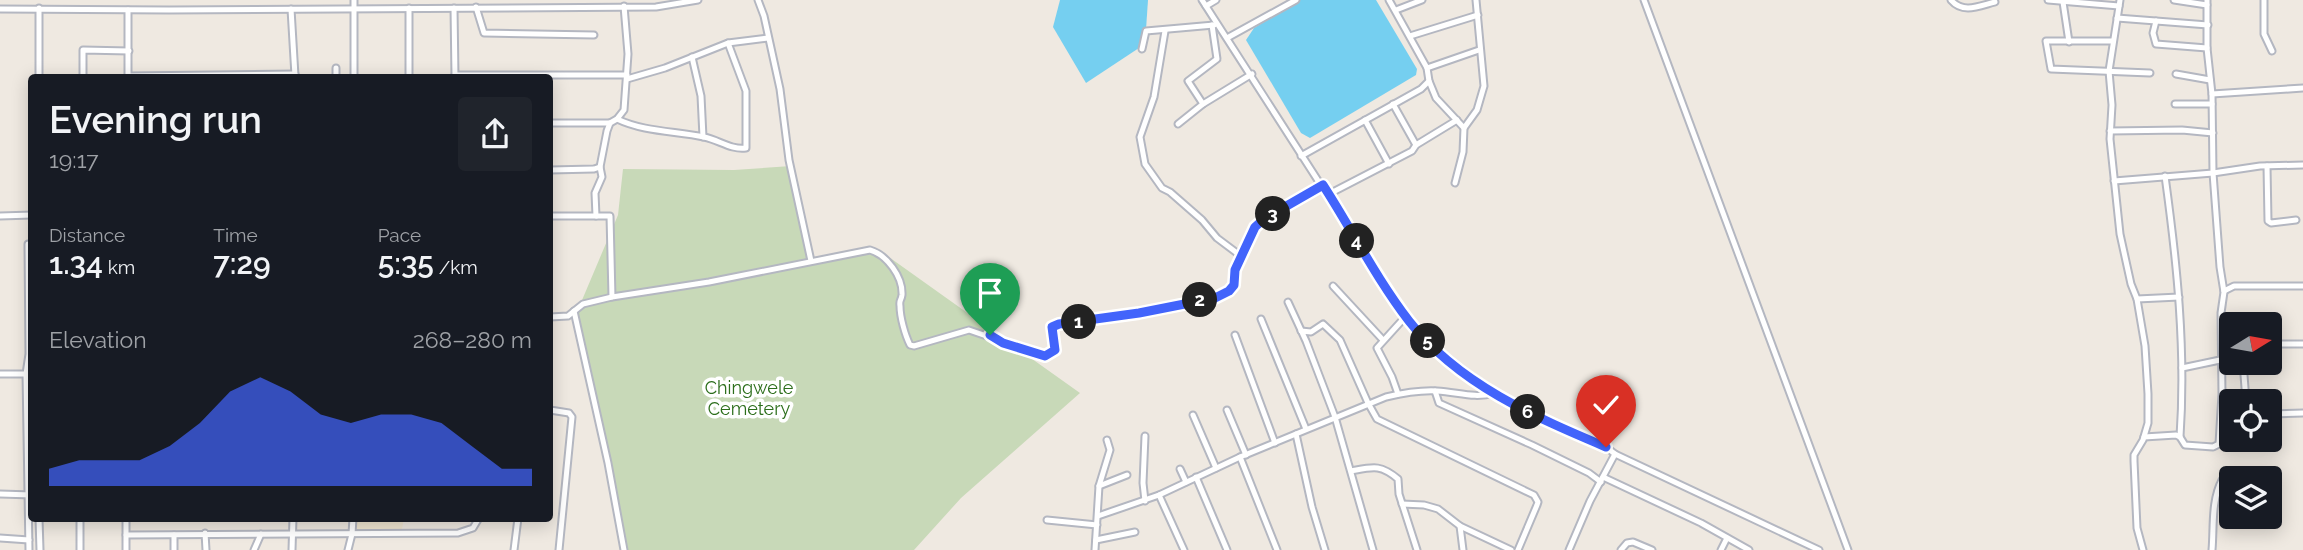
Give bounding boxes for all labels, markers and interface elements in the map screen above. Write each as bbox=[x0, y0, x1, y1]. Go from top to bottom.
text: Evening run bbox=[49, 97, 262, 142]
button: share bbox=[458, 97, 532, 171]
text: 19:17 bbox=[49, 146, 99, 173]
pin: 3 bbox=[1256, 196, 1290, 232]
text: 3 bbox=[1267, 202, 1278, 224]
text: Distance bbox=[49, 224, 125, 246]
text: Time bbox=[213, 224, 258, 246]
text: Pace bbox=[378, 224, 421, 246]
pin: 4 bbox=[1340, 224, 1374, 258]
text: 4 bbox=[1351, 229, 1362, 251]
text: 1.34 bbox=[49, 246, 103, 281]
text: 7:29 bbox=[213, 246, 271, 281]
text: 5:35 bbox=[378, 246, 434, 281]
text: km bbox=[103, 256, 135, 278]
text: /km bbox=[434, 256, 478, 278]
pin bbox=[960, 263, 1020, 335]
icon: arrive bbox=[971, 274, 1009, 312]
pin: 2 bbox=[1182, 282, 1218, 318]
text: 2 bbox=[1194, 288, 1205, 310]
pin: 1 bbox=[1062, 304, 1096, 340]
text: 1 bbox=[1074, 310, 1083, 332]
north arrow bbox=[2219, 312, 2282, 374]
map controls bbox=[2219, 312, 2282, 529]
pin: 5 bbox=[1410, 324, 1446, 358]
text: Elevation bbox=[49, 326, 147, 353]
text: 268–280 m bbox=[413, 326, 532, 353]
text: 5 bbox=[1422, 329, 1433, 351]
pin bbox=[1576, 375, 1636, 447]
park label: Chingwele Cemetery bbox=[705, 377, 794, 419]
icon: check bbox=[1587, 386, 1625, 424]
button: locate bbox=[2219, 389, 2282, 452]
pin: 6 bbox=[1510, 394, 1546, 430]
text: 6 bbox=[1522, 400, 1533, 422]
button: layers bbox=[2219, 466, 2282, 529]

